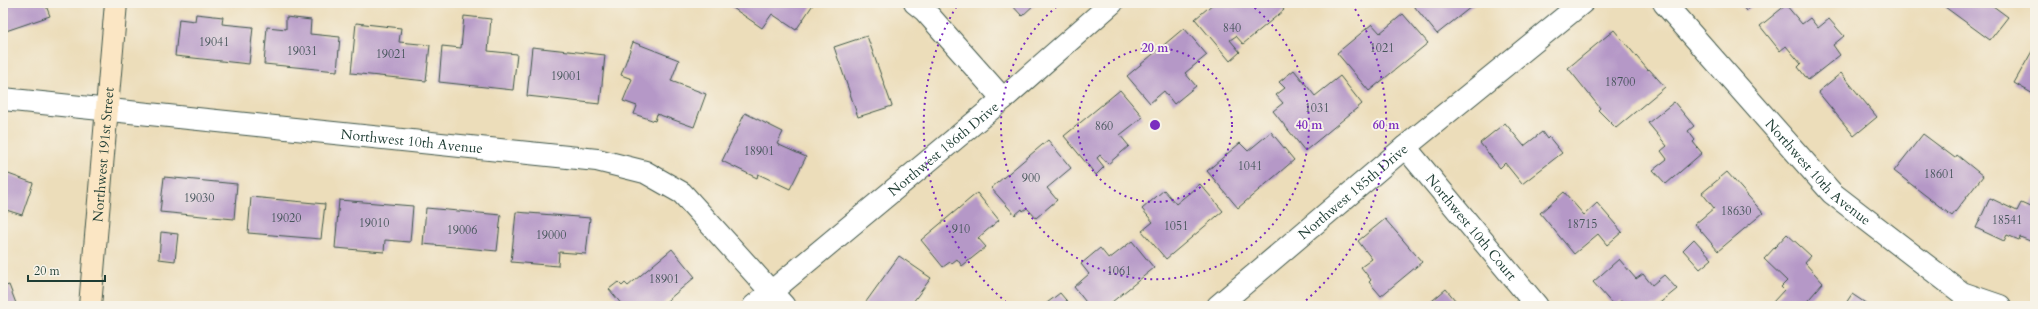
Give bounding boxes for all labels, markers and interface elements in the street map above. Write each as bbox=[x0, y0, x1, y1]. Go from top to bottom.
house number: 840 bbox=[1223, 20, 1241, 36]
house number: 19041 bbox=[199, 34, 229, 50]
text: 20 m bbox=[1142, 40, 1169, 56]
house number: 1021 bbox=[1370, 40, 1394, 56]
house number: 19031 bbox=[287, 43, 317, 59]
house number: 19021 bbox=[376, 46, 406, 62]
house number: 19001 bbox=[551, 68, 581, 84]
house number: 18700 bbox=[1605, 74, 1635, 90]
street label: Northwest 191st Street bbox=[88, 86, 118, 223]
street label: Northwest 186th Drive bbox=[884, 97, 1003, 200]
house number: 1031 bbox=[1305, 100, 1329, 116]
street label: Northwest 10th Avenue bbox=[1761, 115, 1875, 229]
text: 40 m bbox=[1296, 117, 1323, 133]
text: 60 m bbox=[1373, 117, 1400, 133]
house number: 860 bbox=[1095, 118, 1113, 134]
centre of rings bbox=[1148, 118, 1162, 132]
street label: Northwest 10th Avenue bbox=[340, 124, 484, 158]
street label: Northwest 185th Drive bbox=[1294, 139, 1412, 243]
house number: 18901 bbox=[744, 143, 774, 159]
house number: 1041 bbox=[1238, 158, 1262, 174]
house number: 18601 bbox=[1924, 166, 1954, 182]
house number: 900 bbox=[1022, 170, 1040, 186]
street label: Northwest 10th Court bbox=[1422, 170, 1522, 285]
house number: 19030 bbox=[184, 190, 214, 206]
house number: 18630 bbox=[1721, 203, 1751, 219]
house number: 19020 bbox=[271, 210, 301, 226]
house number: 18541 bbox=[1992, 212, 2022, 228]
house number: 19010 bbox=[359, 215, 389, 231]
house number: 18715 bbox=[1567, 216, 1597, 232]
house number: 1051 bbox=[1164, 218, 1188, 234]
house number: 910 bbox=[952, 221, 970, 237]
house number: 19006 bbox=[447, 222, 477, 238]
house number: 19000 bbox=[536, 227, 566, 243]
scale bar bbox=[28, 257, 105, 283]
text: 20 m bbox=[34, 263, 61, 279]
house number: 1061 bbox=[1107, 263, 1131, 279]
house number: 18901 bbox=[649, 271, 679, 287]

